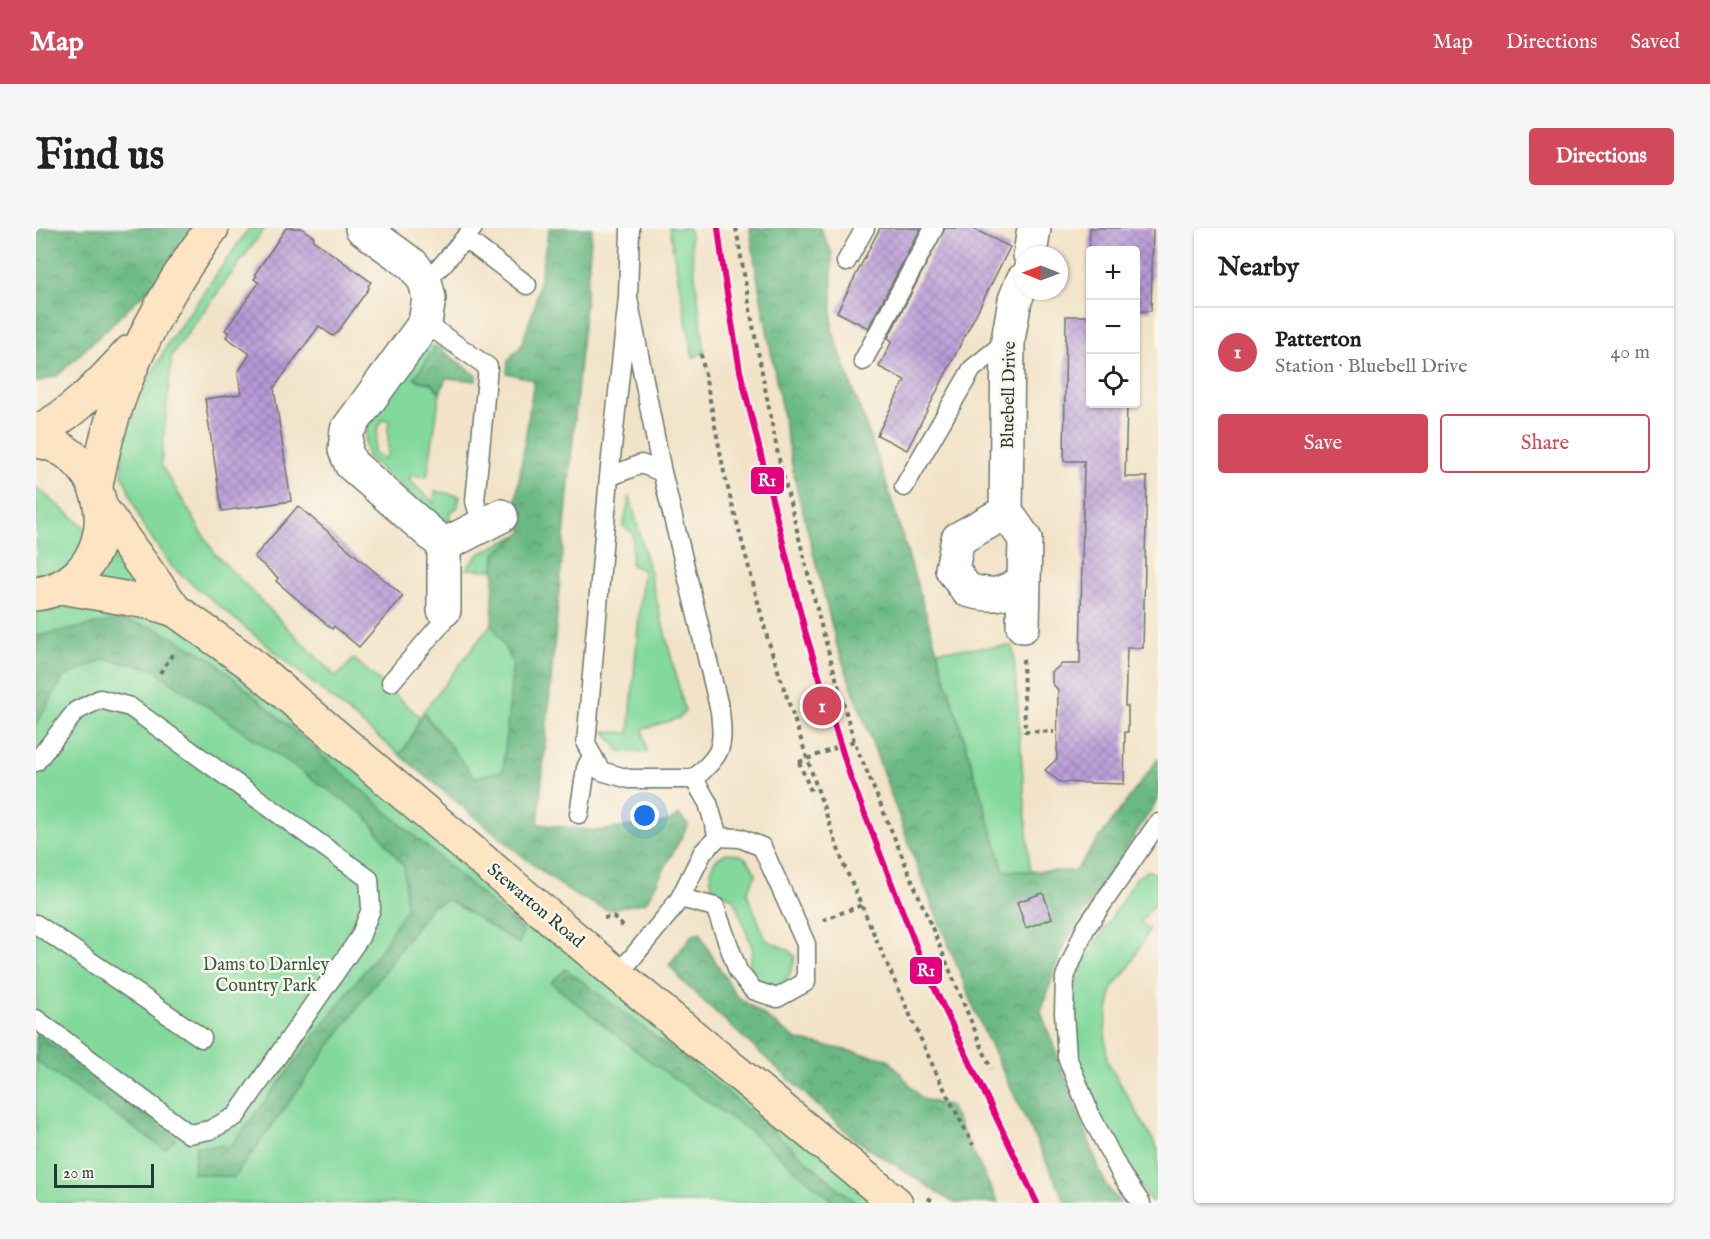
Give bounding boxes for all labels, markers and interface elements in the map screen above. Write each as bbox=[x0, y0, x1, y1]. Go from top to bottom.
text: Map bbox=[30, 25, 84, 60]
text: Map bbox=[1433, 29, 1473, 56]
text: Directions bbox=[1506, 29, 1597, 56]
text: Saved bbox=[1630, 29, 1680, 56]
button: Directions bbox=[1529, 128, 1674, 185]
text: Find us bbox=[36, 130, 164, 183]
north arrow bbox=[1014, 246, 1068, 300]
map controls bbox=[1086, 246, 1140, 408]
button: + bbox=[1086, 246, 1140, 300]
text: Nearby bbox=[1218, 251, 1299, 284]
button: − bbox=[1086, 300, 1140, 354]
text: Patterton bbox=[1275, 326, 1361, 354]
text: 1 bbox=[1234, 340, 1241, 365]
text: 40 m bbox=[1611, 340, 1650, 365]
street label: Bluebell Drive bbox=[997, 341, 1022, 449]
button: locate bbox=[1086, 354, 1140, 408]
text: Station · Bluebell Drive bbox=[1275, 354, 1467, 379]
button: Save bbox=[1218, 414, 1428, 473]
button: Share bbox=[1440, 414, 1650, 473]
line badge: R1 bbox=[750, 466, 785, 495]
text: R1 bbox=[758, 472, 776, 492]
pin: 1 bbox=[802, 684, 842, 728]
your location bbox=[630, 801, 659, 830]
street label: Stewarton Road bbox=[482, 859, 589, 954]
park label: Dams to Darnley Country Park bbox=[203, 954, 329, 998]
line badge: R1 bbox=[909, 956, 943, 985]
text: R1 bbox=[917, 962, 935, 982]
scale bar bbox=[54, 1161, 154, 1188]
text: 20 m bbox=[63, 1164, 94, 1184]

